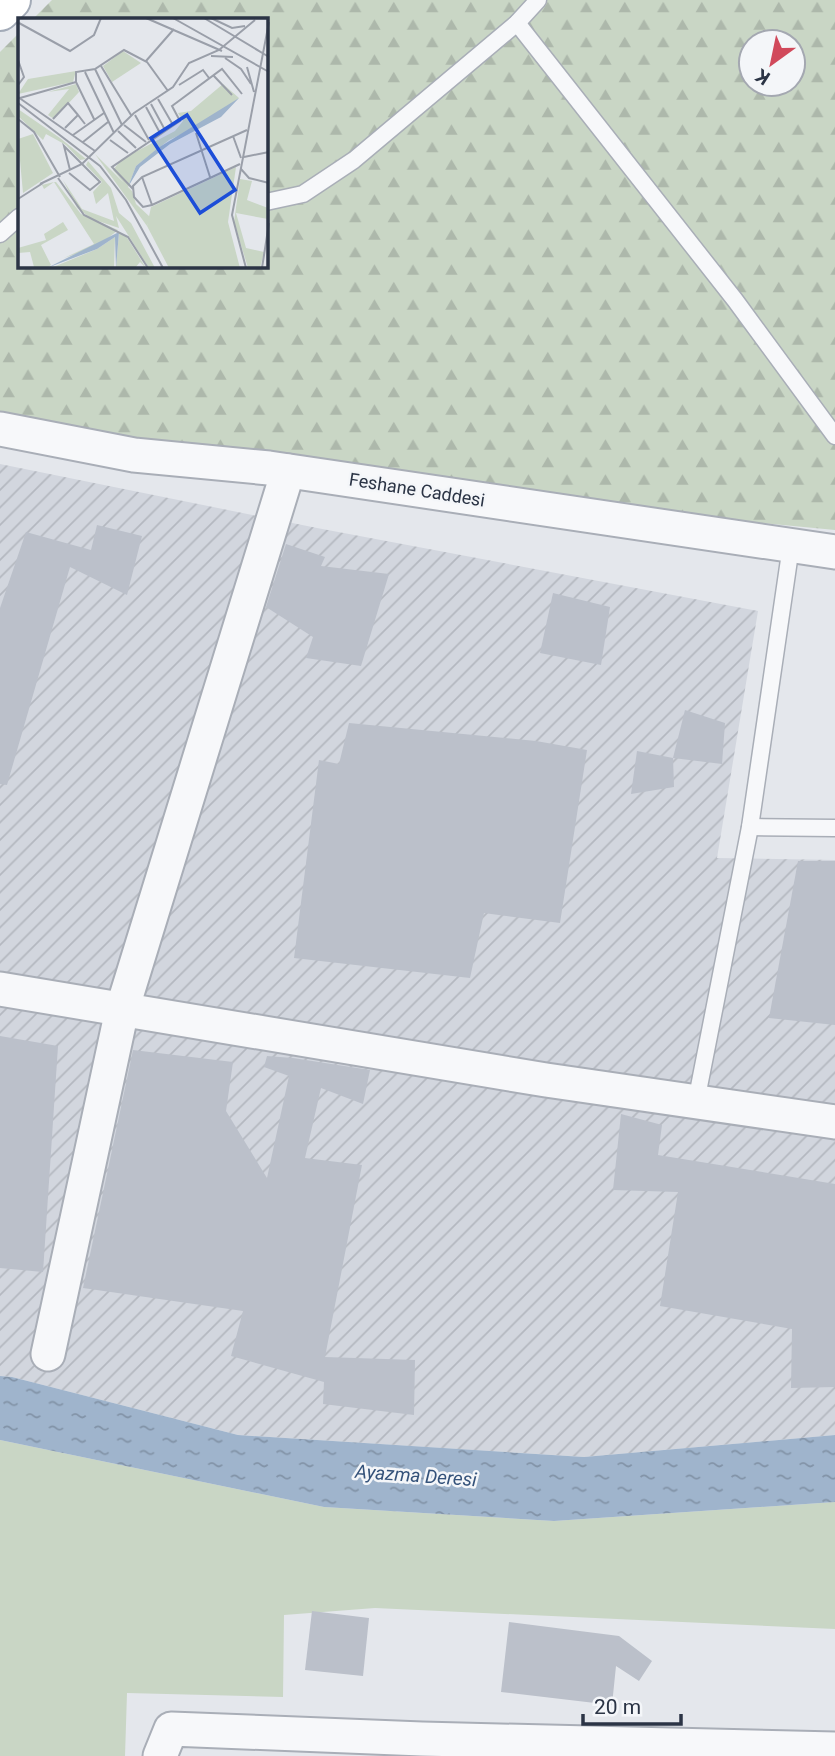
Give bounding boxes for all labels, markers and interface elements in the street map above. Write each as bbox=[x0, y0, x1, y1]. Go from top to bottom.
inset map bbox=[18, 18, 268, 268]
north arrow bbox=[737, 28, 807, 98]
text: K bbox=[751, 63, 774, 90]
street label: Feshane Caddesi bbox=[348, 468, 487, 511]
water label: Ayazma Deresi bbox=[353, 1460, 478, 1491]
scale bar bbox=[583, 1682, 681, 1726]
text: 20 m bbox=[594, 1695, 641, 1719]

